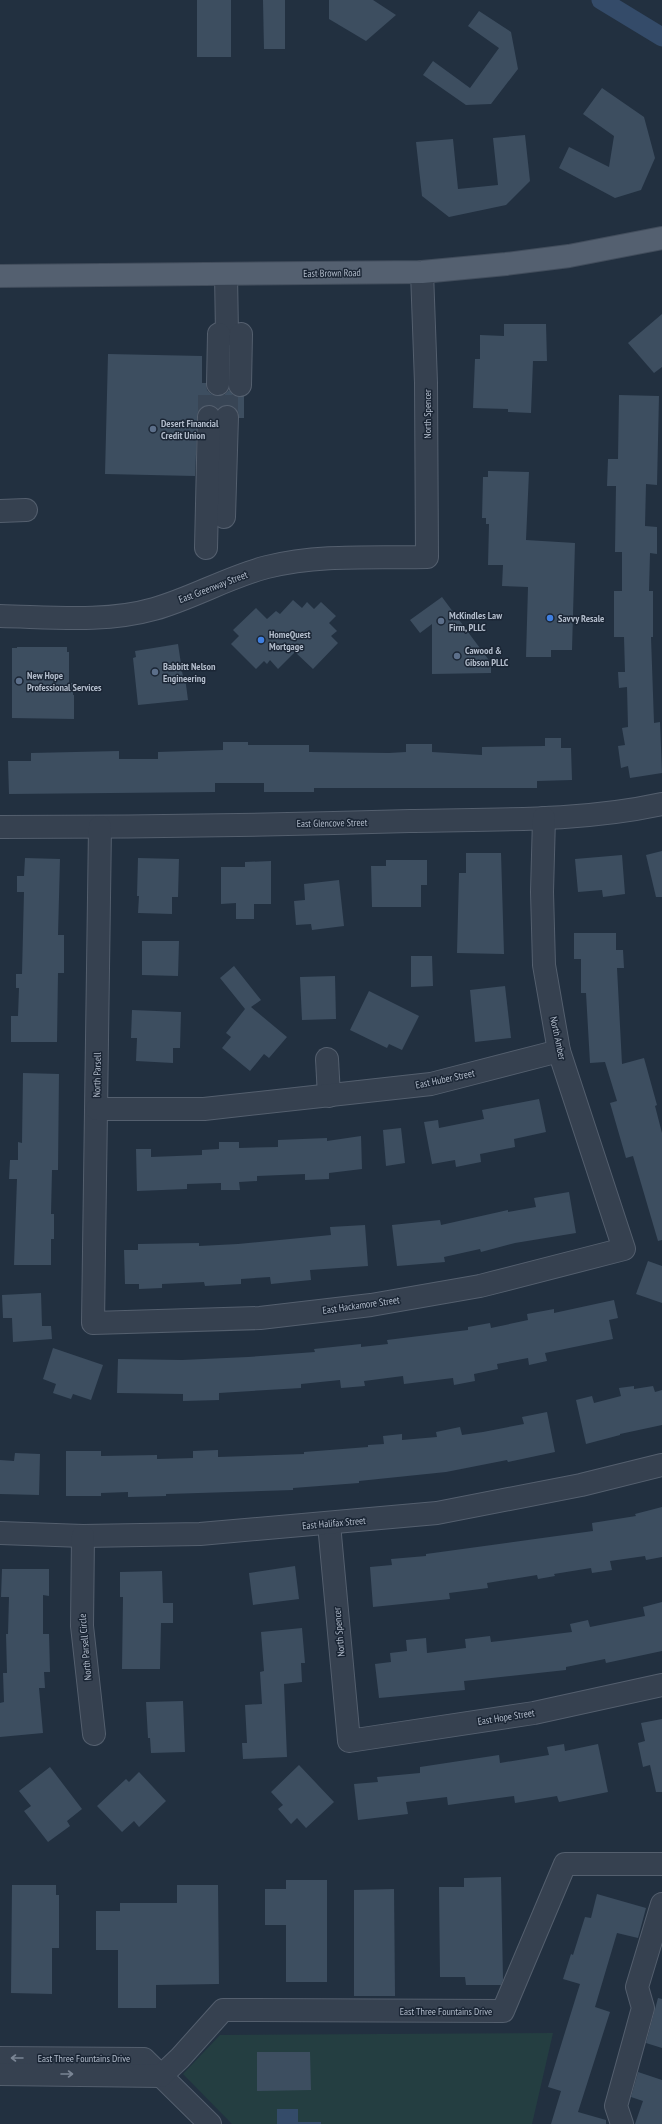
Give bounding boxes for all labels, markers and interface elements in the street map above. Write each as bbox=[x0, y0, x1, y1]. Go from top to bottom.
street label: East Brown Road bbox=[303, 266, 361, 280]
street label: North Spencer bbox=[421, 389, 434, 439]
place label: Desert Financial Credit Union bbox=[161, 417, 219, 442]
marker: Desert Financial Credit Union bbox=[148, 424, 158, 434]
street label: East Greenway Street bbox=[177, 568, 250, 606]
place label: McKindles Law Firm, PLLC bbox=[449, 609, 503, 634]
place label: Savvy Resale bbox=[558, 612, 604, 625]
marker: Savvy Resale bbox=[545, 613, 555, 623]
marker: McKindles Law Firm, PLLC bbox=[436, 616, 446, 626]
place label: HomeQuest Mortgage bbox=[269, 628, 310, 653]
marker: HomeQuest Mortgage bbox=[256, 635, 266, 645]
place label: Cawood & Gibson PLLC bbox=[465, 644, 509, 669]
marker: Cawood & Gibson PLLC bbox=[452, 651, 462, 661]
place label: Babbitt Nelson Engineering bbox=[163, 660, 216, 685]
marker: Babbitt Nelson Engineering bbox=[150, 667, 160, 677]
place label: New Hope Professional Services bbox=[27, 669, 102, 694]
marker: New Hope Professional Services bbox=[14, 676, 24, 686]
street label: East Glencove Street bbox=[297, 816, 368, 830]
street label: North Amber bbox=[547, 1015, 569, 1061]
street label: North Parsell bbox=[90, 1052, 104, 1098]
street label: East Huber Street bbox=[414, 1066, 476, 1092]
street label: East Hackamore Street bbox=[322, 1293, 401, 1317]
street label: East Halifax Street bbox=[302, 1514, 367, 1532]
street label: North Spencer bbox=[330, 1607, 348, 1657]
street label: North Parsell Circle bbox=[76, 1613, 94, 1681]
street label: East Hope Street bbox=[477, 1706, 536, 1728]
street label: East Three Fountains Drive bbox=[400, 2005, 492, 2018]
street label: East Three Fountains Drive bbox=[38, 2052, 130, 2065]
one-way arrow bbox=[11, 2054, 24, 2062]
one-way arrow bbox=[60, 2070, 73, 2078]

